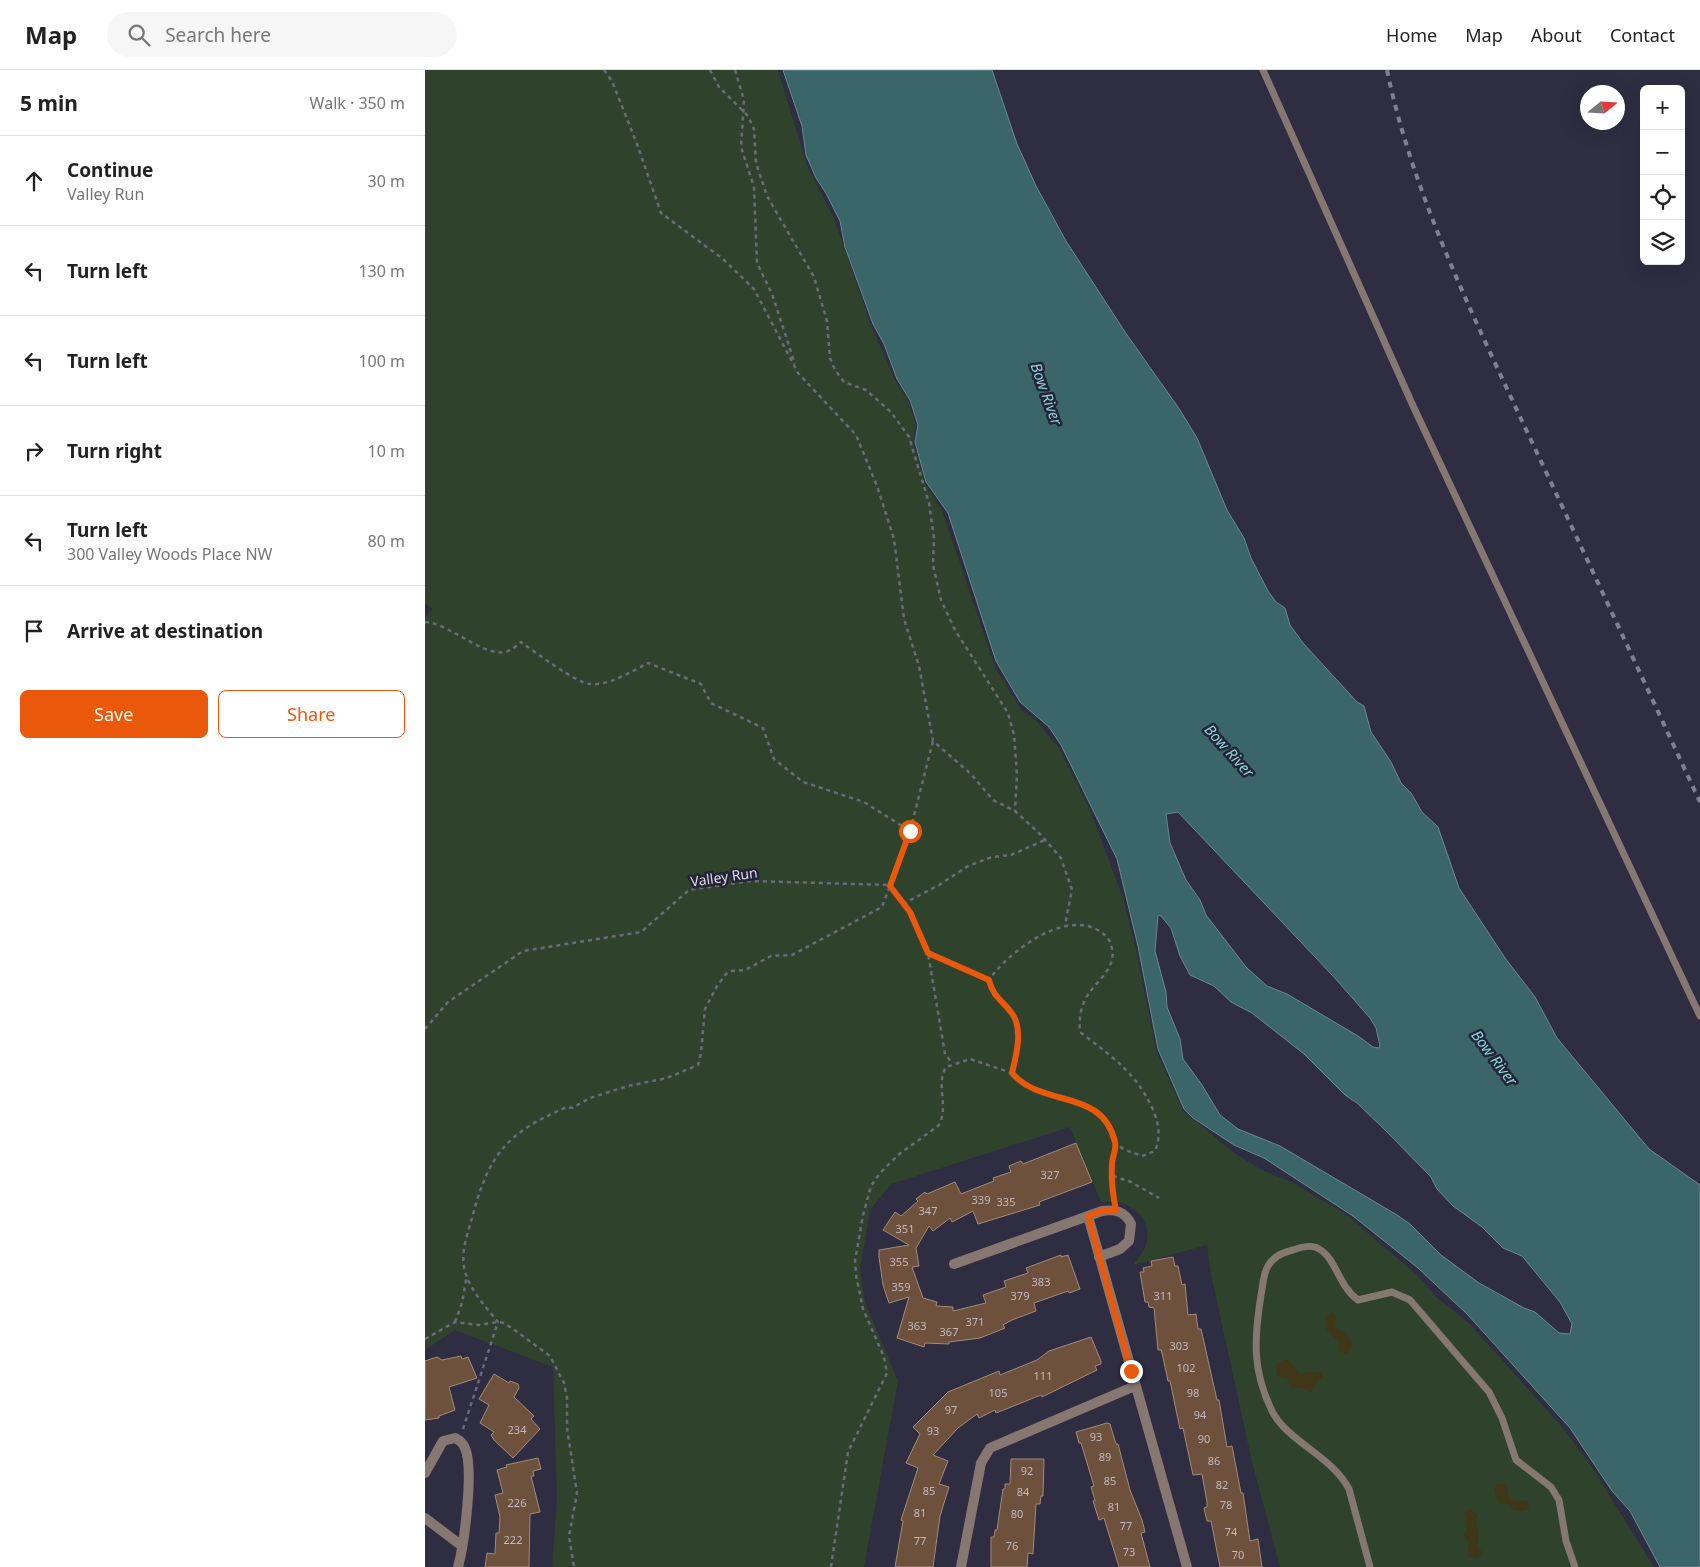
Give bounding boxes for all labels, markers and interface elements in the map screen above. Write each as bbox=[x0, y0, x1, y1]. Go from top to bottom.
search box bbox=[107, 12, 457, 57]
text: Map bbox=[25, 18, 77, 51]
icon: search bbox=[125, 21, 153, 49]
text: Search here bbox=[165, 22, 271, 48]
text: Home bbox=[1386, 23, 1437, 47]
text: Map bbox=[1465, 23, 1503, 47]
text: About bbox=[1531, 23, 1582, 47]
text: Contact bbox=[1610, 23, 1675, 47]
north arrow bbox=[1580, 85, 1625, 130]
map controls bbox=[1640, 85, 1685, 265]
button: + bbox=[1640, 85, 1685, 130]
text: 5 min bbox=[20, 89, 78, 117]
text: Walk · 350 m bbox=[310, 92, 405, 114]
button: − bbox=[1640, 130, 1685, 175]
text: Continue bbox=[67, 157, 153, 183]
icon: ahead bbox=[20, 167, 48, 195]
text: 30 m bbox=[368, 170, 405, 192]
button: locate bbox=[1640, 175, 1685, 220]
text: Valley Run bbox=[67, 183, 144, 205]
button: layers bbox=[1640, 220, 1685, 265]
icon: left bbox=[20, 257, 48, 285]
text: Turn left bbox=[67, 258, 148, 284]
text: 130 m bbox=[358, 260, 405, 282]
icon: left bbox=[20, 347, 48, 375]
text: Turn left bbox=[67, 348, 148, 374]
text: 100 m bbox=[358, 350, 405, 372]
water label: Bow River bbox=[1026, 360, 1068, 428]
icon: right bbox=[20, 437, 48, 465]
text: Turn right bbox=[67, 438, 162, 464]
text: 10 m bbox=[368, 440, 405, 462]
text: Turn left bbox=[67, 517, 148, 543]
icon: left bbox=[20, 527, 48, 555]
text: 80 m bbox=[368, 530, 405, 552]
text: 300 Valley Woods Place NW bbox=[67, 543, 272, 565]
icon: arrive bbox=[20, 617, 48, 645]
text: Arrive at destination bbox=[67, 618, 263, 644]
button: Save bbox=[20, 690, 208, 738]
button: Share bbox=[218, 690, 405, 738]
water label: Bow River bbox=[1201, 720, 1260, 782]
route start bbox=[899, 820, 922, 843]
street label: Valley Run bbox=[689, 862, 759, 891]
water label: Bow River bbox=[1467, 1025, 1523, 1090]
house number: 327 bbox=[1041, 1167, 1059, 1182]
house number: 339 bbox=[972, 1192, 990, 1207]
house number: 335 bbox=[997, 1194, 1015, 1209]
house number: 347 bbox=[919, 1203, 937, 1218]
house number: 351 bbox=[896, 1221, 914, 1236]
house number: 355 bbox=[890, 1254, 908, 1269]
house number: 383 bbox=[1032, 1274, 1050, 1289]
house number: 359 bbox=[892, 1279, 910, 1294]
house number: 379 bbox=[1011, 1288, 1029, 1303]
house number: 311 bbox=[1154, 1288, 1172, 1303]
house number: 371 bbox=[966, 1314, 984, 1329]
house number: 363 bbox=[908, 1318, 926, 1333]
house number: 367 bbox=[940, 1324, 958, 1339]
house number: 303 bbox=[1170, 1338, 1188, 1353]
route end bbox=[1120, 1360, 1143, 1383]
house number: 102 bbox=[1177, 1360, 1195, 1375]
house number: 111 bbox=[1034, 1368, 1052, 1383]
house number: 105 bbox=[989, 1385, 1007, 1400]
house number: 98 bbox=[1187, 1385, 1199, 1400]
house number: 97 bbox=[945, 1402, 957, 1417]
house number: 94 bbox=[1194, 1407, 1207, 1422]
house number: 234 bbox=[508, 1422, 527, 1437]
house number: 93 bbox=[927, 1423, 939, 1438]
house number: 93 bbox=[1090, 1429, 1102, 1444]
house number: 90 bbox=[1198, 1431, 1210, 1446]
house number: 89 bbox=[1099, 1449, 1111, 1464]
house number: 86 bbox=[1208, 1453, 1220, 1468]
house number: 92 bbox=[1021, 1463, 1033, 1478]
house number: 85 bbox=[1104, 1473, 1116, 1488]
house number: 82 bbox=[1216, 1477, 1228, 1492]
house number: 85 bbox=[923, 1483, 935, 1498]
house number: 84 bbox=[1017, 1484, 1030, 1499]
house number: 226 bbox=[508, 1495, 526, 1510]
house number: 78 bbox=[1220, 1497, 1232, 1512]
house number: 81 bbox=[1108, 1499, 1120, 1514]
house number: 81 bbox=[914, 1505, 926, 1520]
house number: 80 bbox=[1011, 1506, 1023, 1521]
house number: 77 bbox=[1120, 1518, 1132, 1533]
house number: 74 bbox=[1225, 1524, 1238, 1539]
house number: 222 bbox=[504, 1532, 522, 1547]
house number: 77 bbox=[914, 1533, 926, 1548]
house number: 76 bbox=[1006, 1538, 1018, 1553]
house number: 73 bbox=[1123, 1544, 1135, 1559]
house number: 70 bbox=[1232, 1547, 1244, 1562]

